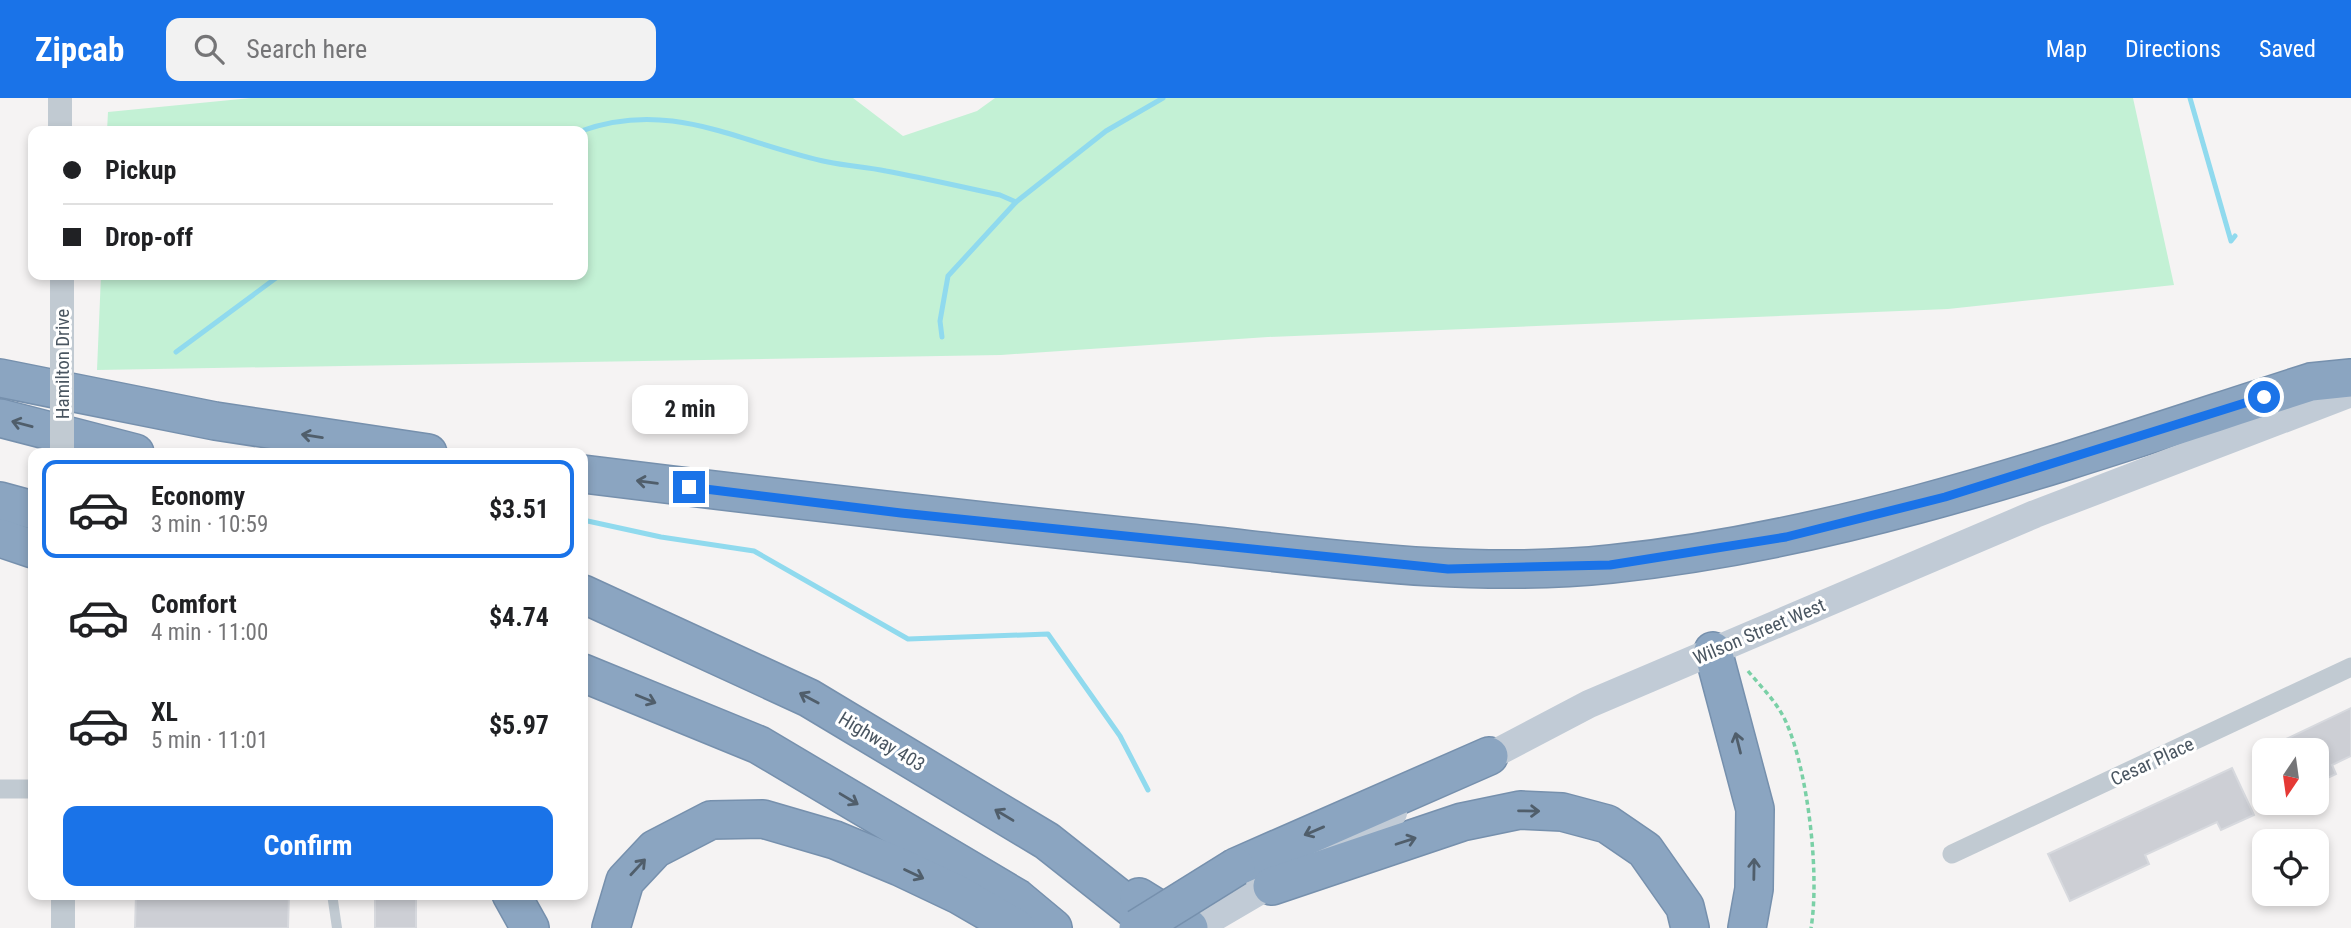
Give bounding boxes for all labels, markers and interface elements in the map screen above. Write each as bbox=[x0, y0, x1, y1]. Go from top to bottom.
search box bbox=[166, 18, 656, 81]
text: Zipcab bbox=[35, 30, 124, 69]
icon: search bbox=[190, 30, 228, 68]
text: Search here bbox=[246, 34, 367, 64]
text: Map bbox=[2046, 35, 2087, 63]
text: Directions bbox=[2125, 35, 2221, 63]
text: Saved bbox=[2259, 35, 2316, 63]
text: Pickup bbox=[105, 155, 176, 185]
text: Drop-off bbox=[105, 222, 193, 252]
street label: Hamilton Drive bbox=[51, 309, 74, 419]
route start bbox=[2248, 381, 2280, 413]
callout: 2 min bbox=[631, 386, 747, 434]
text: 2 min bbox=[664, 396, 716, 423]
one-way arrow bbox=[11, 416, 33, 429]
one-way arrow bbox=[301, 429, 324, 442]
route end bbox=[673, 471, 705, 503]
one-way arrow bbox=[636, 475, 658, 488]
icon: car bbox=[67, 478, 130, 541]
text: Economy bbox=[151, 481, 245, 511]
text: $3.51 bbox=[489, 494, 549, 524]
text: 3 min · 10:59 bbox=[151, 511, 268, 538]
icon: car bbox=[67, 586, 130, 649]
text: Comfort bbox=[151, 589, 237, 619]
street label: Wilson Street West bbox=[1690, 593, 1829, 670]
text: $4.74 bbox=[489, 602, 549, 632]
text: 4 min · 11:00 bbox=[151, 619, 268, 646]
one-way arrow bbox=[799, 691, 819, 705]
one-way arrow bbox=[635, 693, 656, 706]
icon: car bbox=[67, 694, 130, 757]
text: XL bbox=[151, 697, 178, 727]
street label: Highway 403 bbox=[834, 707, 929, 776]
text: $5.97 bbox=[489, 710, 549, 740]
text: 5 min · 11:01 bbox=[151, 727, 268, 754]
one-way arrow bbox=[1731, 732, 1744, 755]
street label: Cesar Place bbox=[2107, 732, 2198, 791]
north arrow bbox=[2252, 738, 2329, 816]
map controls bbox=[2252, 738, 2329, 906]
one-way arrow bbox=[839, 792, 859, 806]
one-way arrow bbox=[1517, 804, 1540, 817]
button: Confirm bbox=[63, 806, 553, 886]
one-way arrow bbox=[994, 807, 1014, 821]
one-way arrow bbox=[1303, 825, 1325, 838]
button: locate bbox=[2252, 829, 2329, 906]
one-way arrow bbox=[1395, 834, 1417, 847]
one-way arrow bbox=[1747, 858, 1761, 881]
one-way arrow bbox=[630, 859, 647, 876]
one-way arrow bbox=[903, 868, 924, 881]

